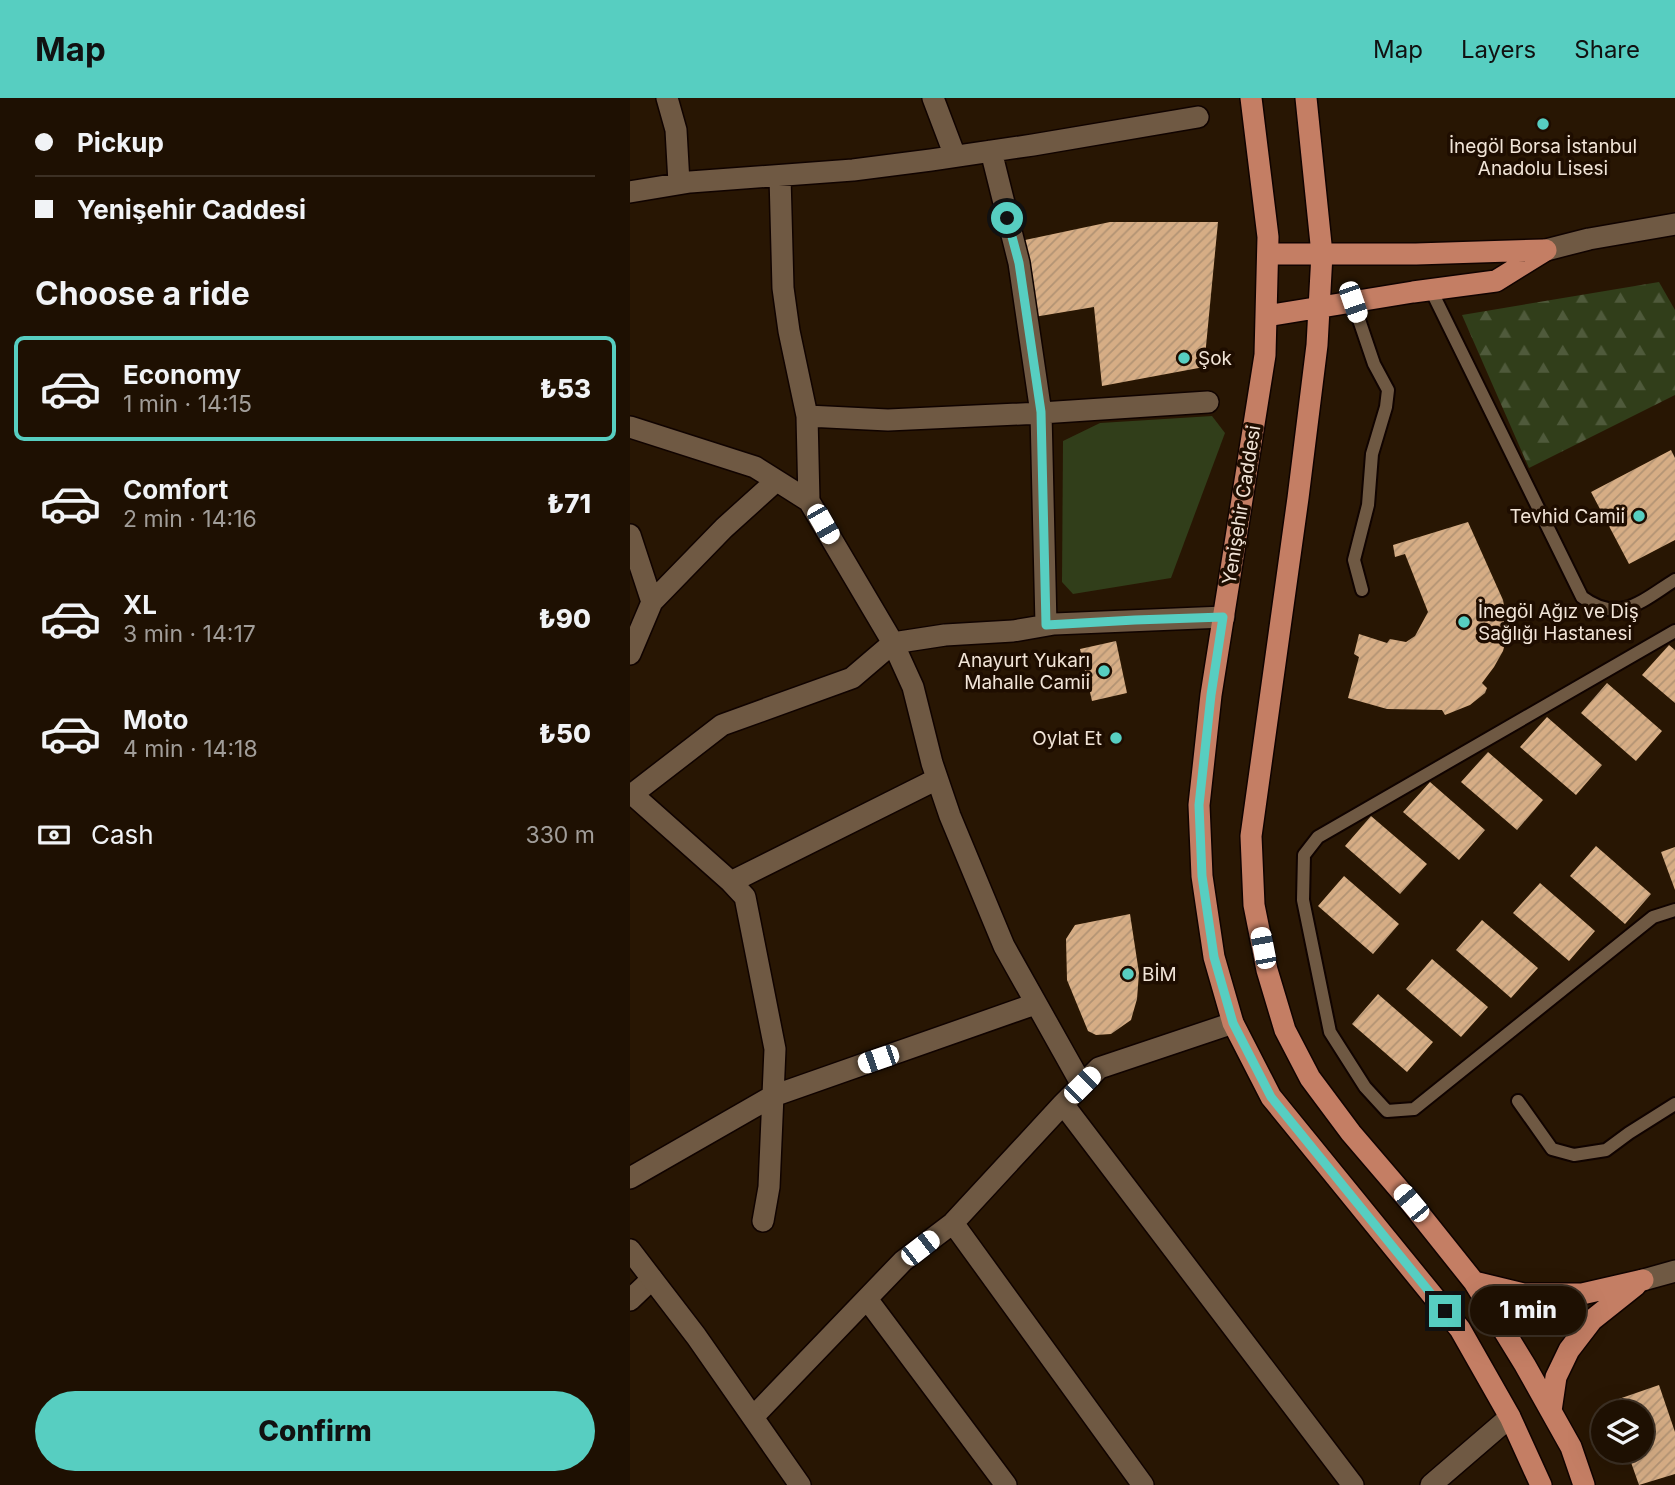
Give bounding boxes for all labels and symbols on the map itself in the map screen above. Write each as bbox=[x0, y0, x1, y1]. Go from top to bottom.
marker: İnegöl Borsa İstanbul Anadolu Lisesi bbox=[1535, 116, 1551, 132]
place label: İnegöl Borsa İstanbul Anadolu Lisesi bbox=[1449, 135, 1637, 180]
route start bbox=[991, 202, 1023, 234]
car bbox=[1337, 279, 1370, 325]
place label: Şok bbox=[1198, 347, 1233, 370]
marker: Şok bbox=[1176, 350, 1192, 366]
street label: Yenişehir Caddesi bbox=[1218, 424, 1265, 587]
car bbox=[804, 501, 843, 547]
place label: Tevhid Camii bbox=[1510, 505, 1625, 528]
marker: Tevhid Camii bbox=[1631, 508, 1647, 524]
place label: İnegöl Ağız ve Diş Sağlığı Hastanesi bbox=[1478, 600, 1639, 645]
marker: İnegöl Ağız ve Diş Sağlığı Hastanesi bbox=[1456, 614, 1472, 630]
place label: Anayurt Yukarı Mahalle Camii bbox=[958, 649, 1090, 694]
marker: Anayurt Yukarı Mahalle Camii bbox=[1096, 663, 1112, 679]
place label: Oylat Et bbox=[1032, 727, 1102, 750]
marker: Oylat Et bbox=[1108, 730, 1124, 746]
car bbox=[1249, 925, 1278, 971]
place label: BİM bbox=[1142, 963, 1177, 986]
marker: BİM bbox=[1120, 966, 1136, 982]
car bbox=[855, 1042, 902, 1076]
car bbox=[1060, 1063, 1105, 1107]
car bbox=[1390, 1180, 1433, 1226]
car bbox=[897, 1227, 944, 1269]
callout: 1 min bbox=[1470, 1286, 1585, 1336]
route end bbox=[1429, 1295, 1461, 1327]

